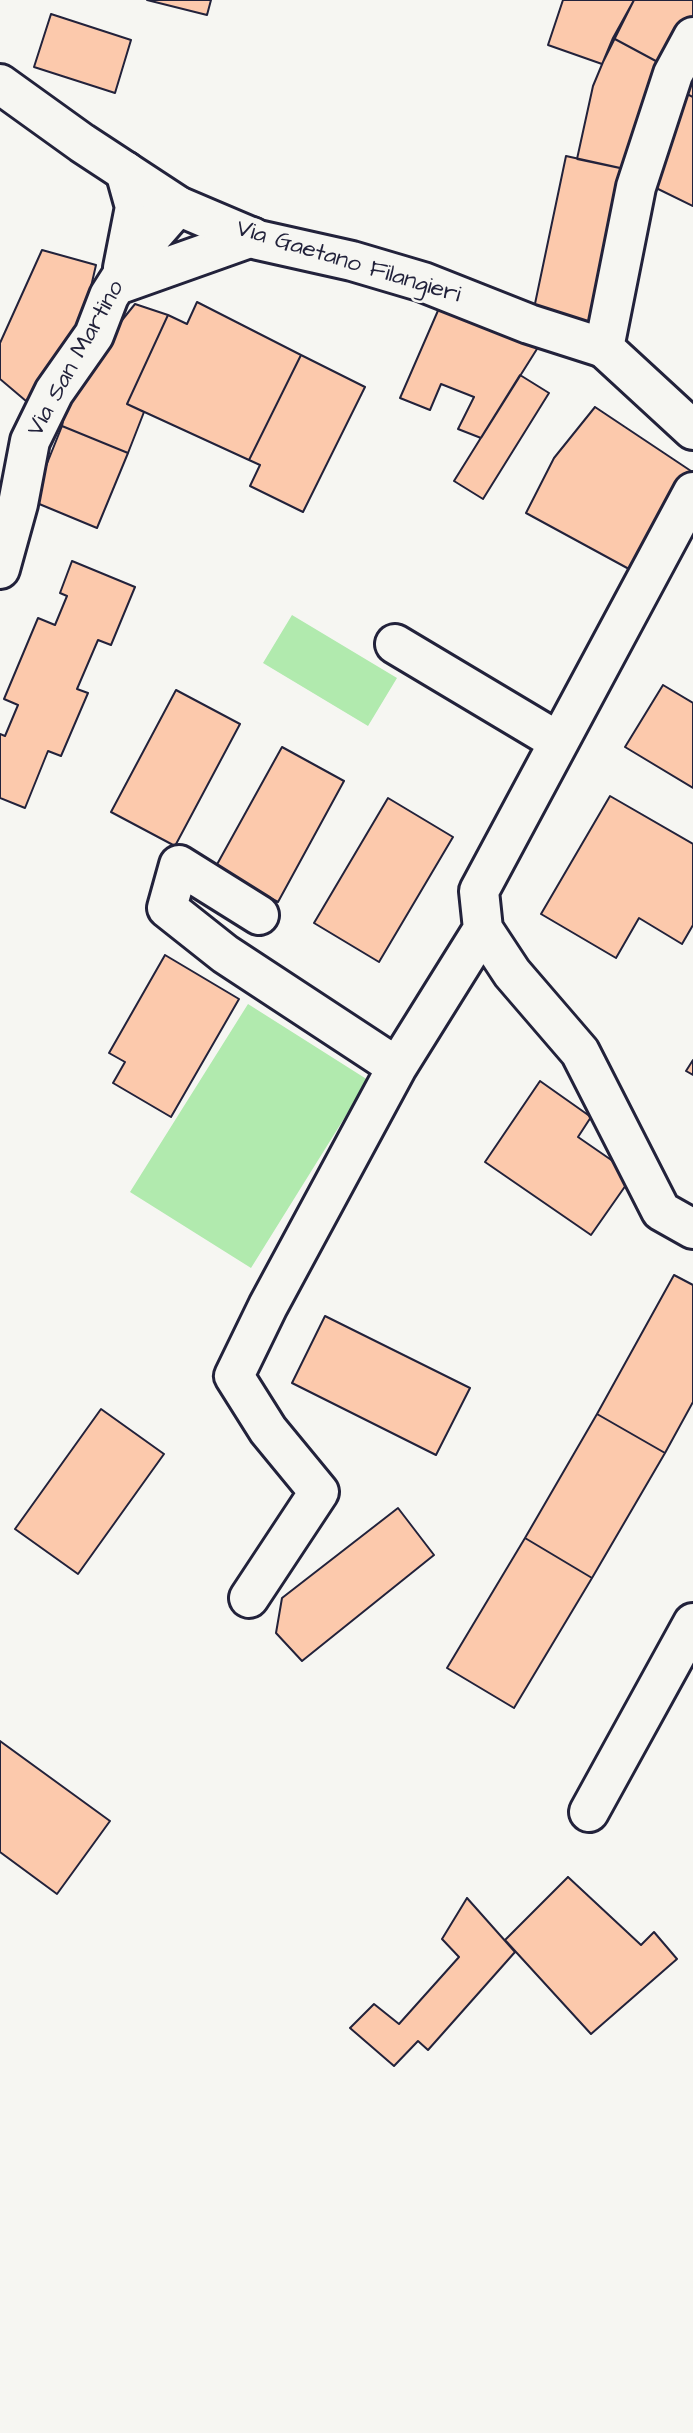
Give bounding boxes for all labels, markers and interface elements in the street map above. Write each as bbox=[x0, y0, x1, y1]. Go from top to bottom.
street label: Via Gaetano Filangieri bbox=[232, 215, 464, 311]
street label: Via San Martino bbox=[22, 276, 132, 442]

